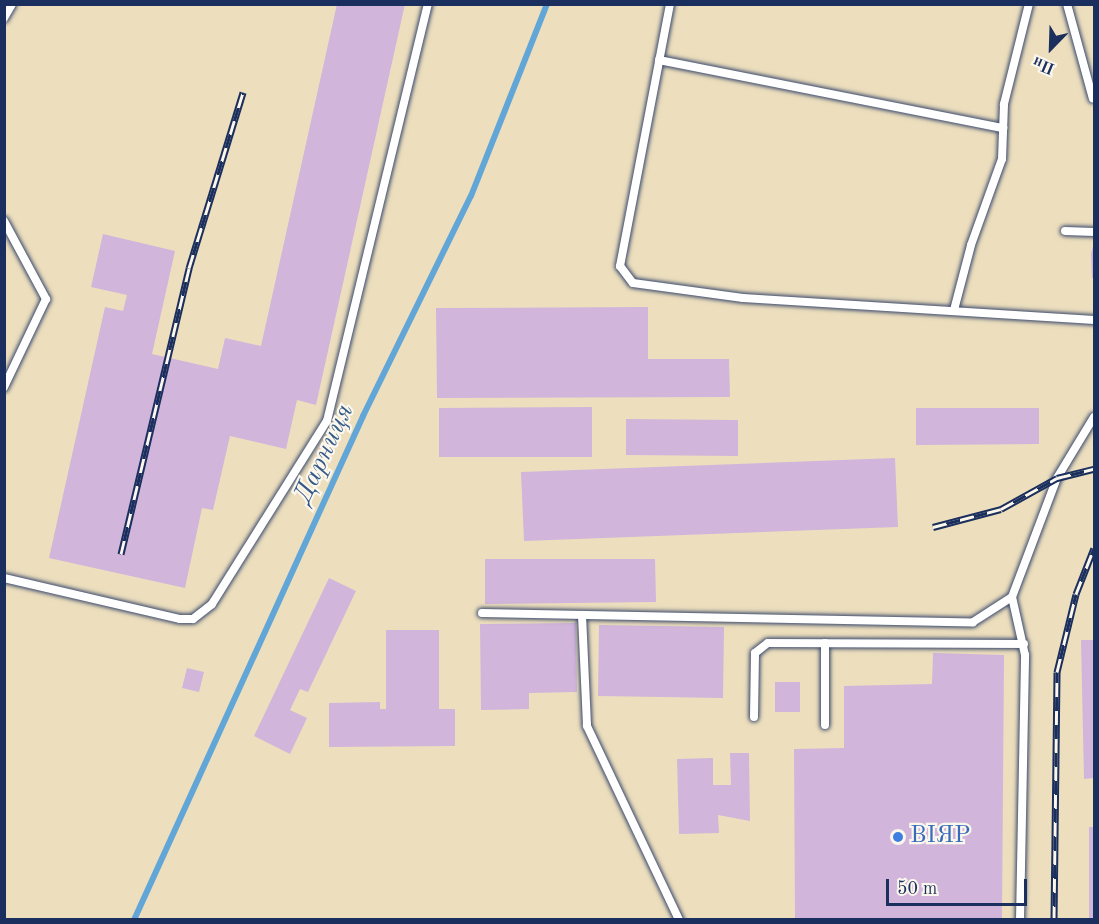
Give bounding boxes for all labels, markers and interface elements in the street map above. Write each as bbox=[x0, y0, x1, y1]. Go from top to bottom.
north arrow bbox=[1021, 18, 1081, 78]
text: Пн bbox=[1031, 53, 1057, 76]
water label: Дарниця bbox=[289, 399, 361, 509]
place label: ВІЯР bbox=[910, 823, 970, 851]
marker: ВІЯР bbox=[891, 830, 905, 844]
scale bar bbox=[889, 867, 1030, 905]
text: 50 m bbox=[897, 880, 937, 898]

